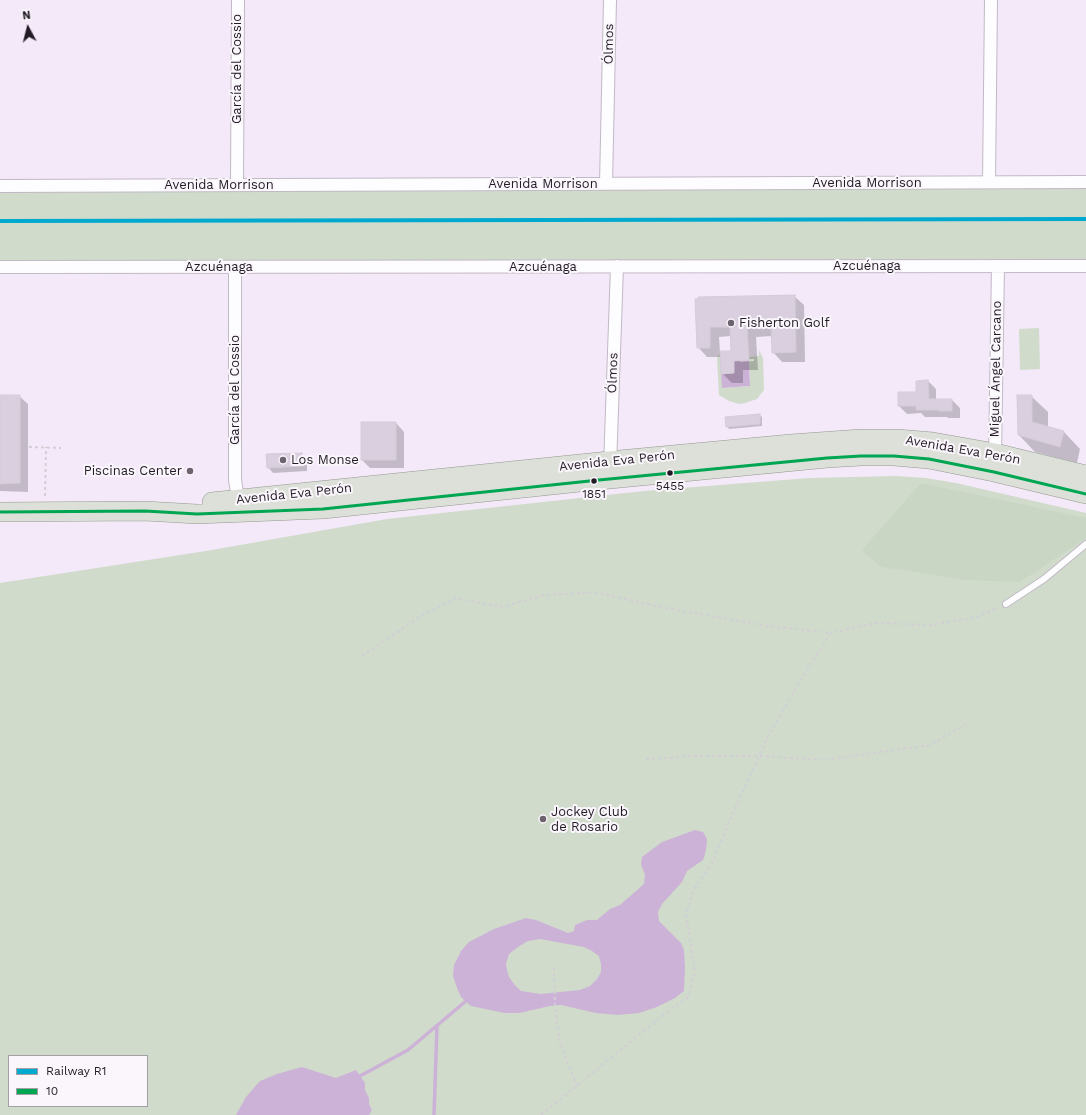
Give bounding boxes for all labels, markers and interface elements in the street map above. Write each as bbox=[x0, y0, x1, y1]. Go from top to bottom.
north arrow bbox=[8, 8, 48, 48]
text: N bbox=[22, 9, 31, 23]
street label: García del Cossio bbox=[229, 14, 245, 124]
street label: Ólmos bbox=[601, 23, 617, 65]
street label: Avenida Morrison bbox=[812, 175, 922, 191]
street label: Avenida Morrison bbox=[488, 176, 598, 192]
street label: Avenida Morrison bbox=[164, 177, 274, 193]
street label: Azcuénaga bbox=[833, 258, 901, 274]
street label: Azcuénaga bbox=[185, 259, 253, 275]
street label: Azcuénaga bbox=[509, 259, 577, 275]
street label: Miguel Ángel Carcano bbox=[987, 301, 1005, 437]
place label: Fisherton Golf bbox=[739, 315, 830, 331]
marker: Fisherton Golf bbox=[726, 318, 736, 328]
street label: García del Cossio bbox=[227, 335, 243, 445]
street label: Ólmos bbox=[604, 352, 622, 394]
street label: Avenida Eva Perón bbox=[904, 432, 1022, 468]
street label: Avenida Eva Perón bbox=[558, 447, 676, 475]
place label: Los Monse bbox=[291, 452, 359, 468]
marker: Los Monse bbox=[278, 455, 288, 465]
place label: Piscinas Center bbox=[84, 463, 182, 479]
marker: Piscinas Center bbox=[185, 466, 195, 476]
marker: 5455 bbox=[665, 468, 675, 478]
marker: 1851 bbox=[589, 476, 599, 486]
place label: 5455 bbox=[656, 479, 684, 493]
street label: Avenida Eva Perón bbox=[235, 480, 353, 508]
place label: 1851 bbox=[582, 487, 606, 501]
place label: Jockey Club de Rosario bbox=[551, 804, 628, 835]
marker: Jockey Club de Rosario bbox=[538, 814, 548, 824]
legend bbox=[8, 1055, 148, 1107]
text: Railway R1 bbox=[46, 1064, 106, 1078]
text: 10 bbox=[46, 1084, 58, 1098]

